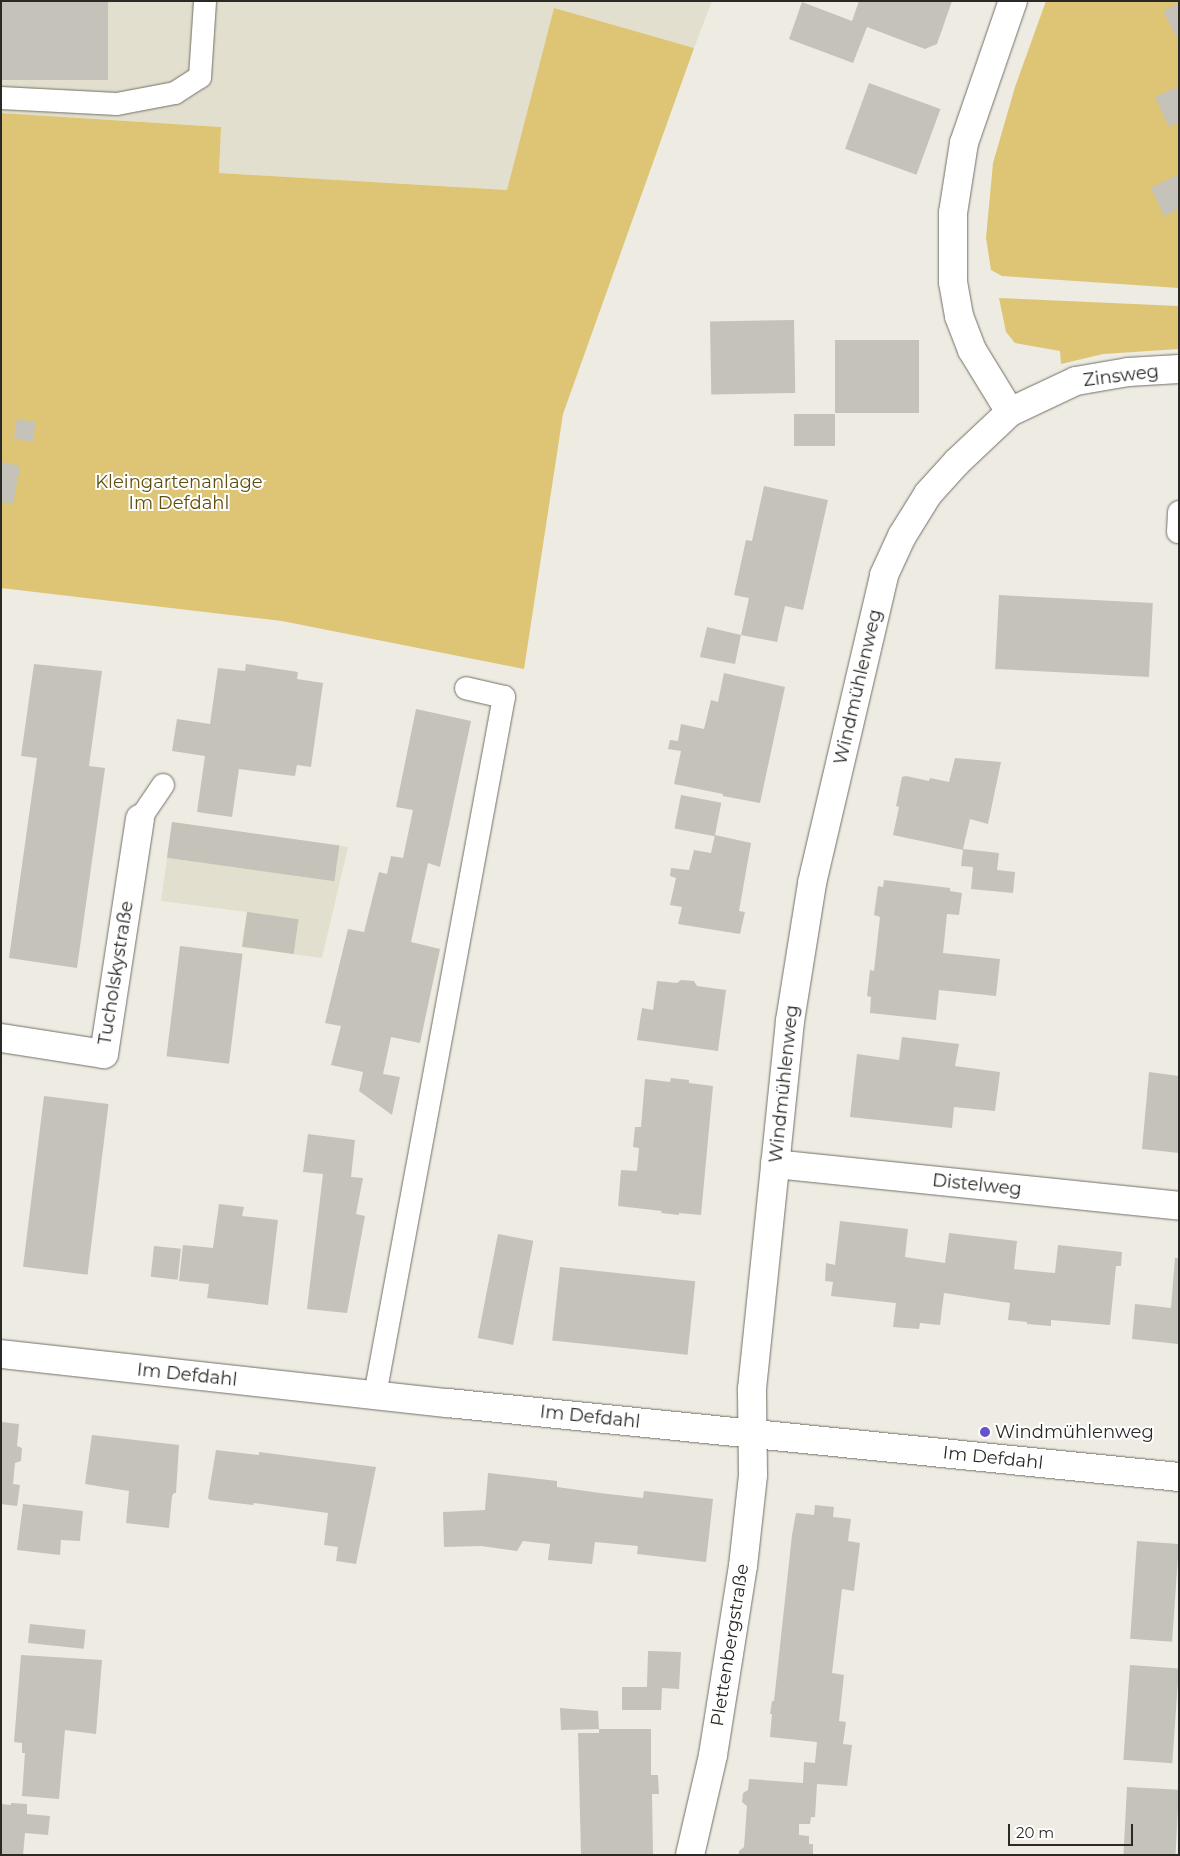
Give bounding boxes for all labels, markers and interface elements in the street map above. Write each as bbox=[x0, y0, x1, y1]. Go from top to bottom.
street label: Zinsweg bbox=[1082, 361, 1160, 391]
park label: Kleingartenanlage Im Defdahl bbox=[95, 472, 263, 514]
street label: Windmühlenweg bbox=[830, 607, 886, 767]
street label: Tucholskystraße bbox=[94, 900, 138, 1046]
street label: Windmühlenweg bbox=[765, 1004, 803, 1164]
street label: Distelweg bbox=[931, 1170, 1023, 1200]
street label: Im Defdahl bbox=[136, 1359, 238, 1391]
street label: Im Defdahl bbox=[539, 1401, 641, 1433]
place label: Windmühlenweg bbox=[995, 1421, 1154, 1443]
marker: Windmühlenweg bbox=[979, 1426, 991, 1438]
street label: Im Defdahl bbox=[942, 1442, 1044, 1474]
street label: Plettenbergstraße bbox=[706, 1562, 754, 1728]
scale bar bbox=[1010, 1814, 1135, 1846]
text: 20 m bbox=[1016, 1823, 1054, 1842]

